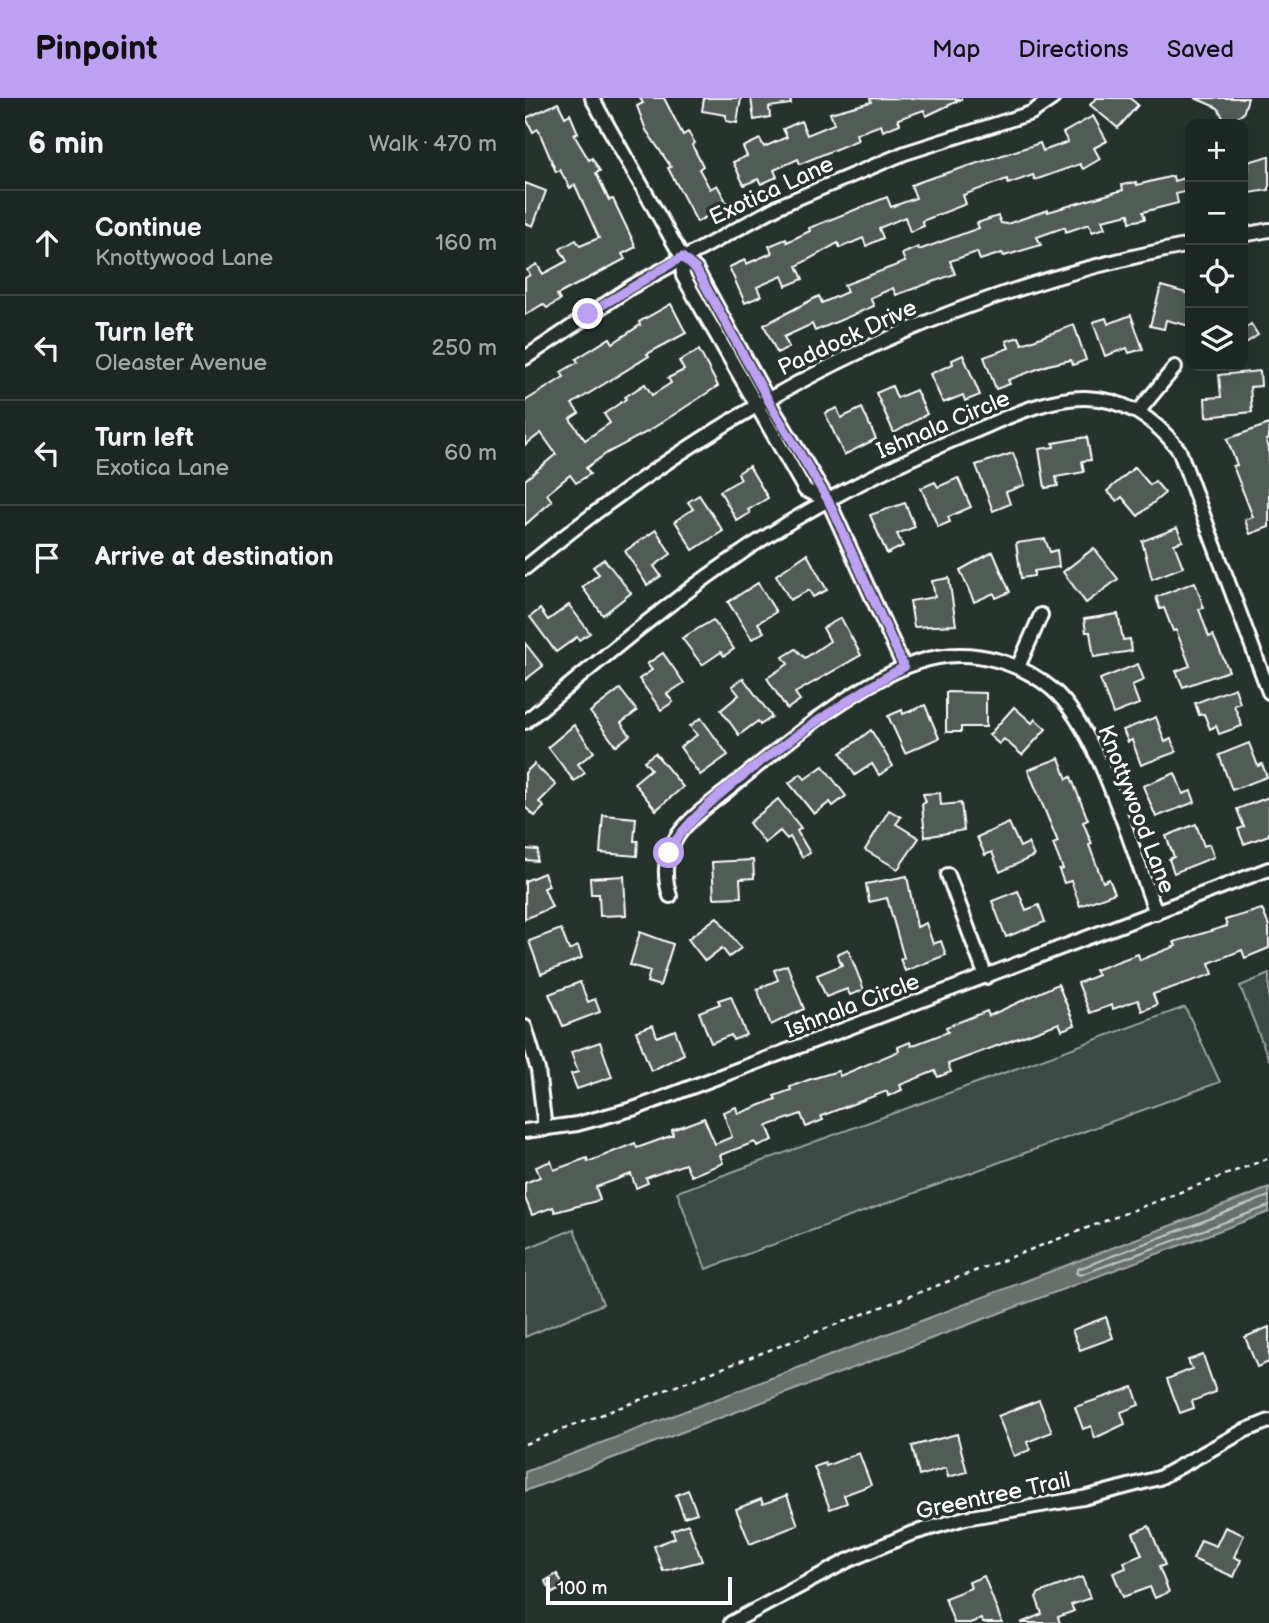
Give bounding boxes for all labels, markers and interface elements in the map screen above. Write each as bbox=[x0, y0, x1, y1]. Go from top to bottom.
text: Pinpoint bbox=[35, 29, 157, 69]
text: Map bbox=[932, 35, 980, 64]
text: Directions bbox=[1018, 35, 1129, 64]
text: Saved bbox=[1167, 35, 1234, 64]
map controls bbox=[1185, 119, 1248, 371]
button: + bbox=[1185, 119, 1248, 182]
text: 6 min bbox=[28, 126, 104, 162]
text: Walk · 470 m bbox=[369, 130, 497, 158]
street label: Exotica Lane bbox=[705, 150, 838, 232]
button: − bbox=[1185, 182, 1248, 245]
text: Continue bbox=[95, 213, 202, 244]
icon: ahead bbox=[28, 224, 66, 262]
text: 160 m bbox=[435, 229, 497, 257]
text: Knottywood Lane bbox=[95, 244, 273, 272]
button: locate bbox=[1185, 245, 1248, 308]
street label: Paddock Drive bbox=[774, 294, 921, 382]
route end bbox=[572, 298, 603, 329]
button: layers bbox=[1185, 308, 1248, 371]
text: Turn left bbox=[95, 318, 194, 349]
icon: left bbox=[28, 329, 66, 367]
text: 250 m bbox=[431, 334, 497, 362]
text: Oleaster Avenue bbox=[95, 349, 267, 377]
street label: Ishnala Circle bbox=[873, 384, 1014, 466]
text: Turn left bbox=[95, 423, 194, 454]
icon: left bbox=[28, 434, 66, 472]
text: 60 m bbox=[444, 439, 497, 467]
text: Exotica Lane bbox=[95, 454, 229, 482]
icon: arrive bbox=[28, 539, 66, 577]
text: Arrive at destination bbox=[95, 542, 334, 573]
street label: Knottywood Lane bbox=[1091, 721, 1181, 898]
route start bbox=[653, 837, 684, 868]
street label: Ishnala Circle bbox=[781, 967, 924, 1044]
street label: Greentree Trail bbox=[913, 1466, 1073, 1526]
scale bar bbox=[546, 1574, 731, 1606]
text: 100 m bbox=[557, 1577, 608, 1600]

